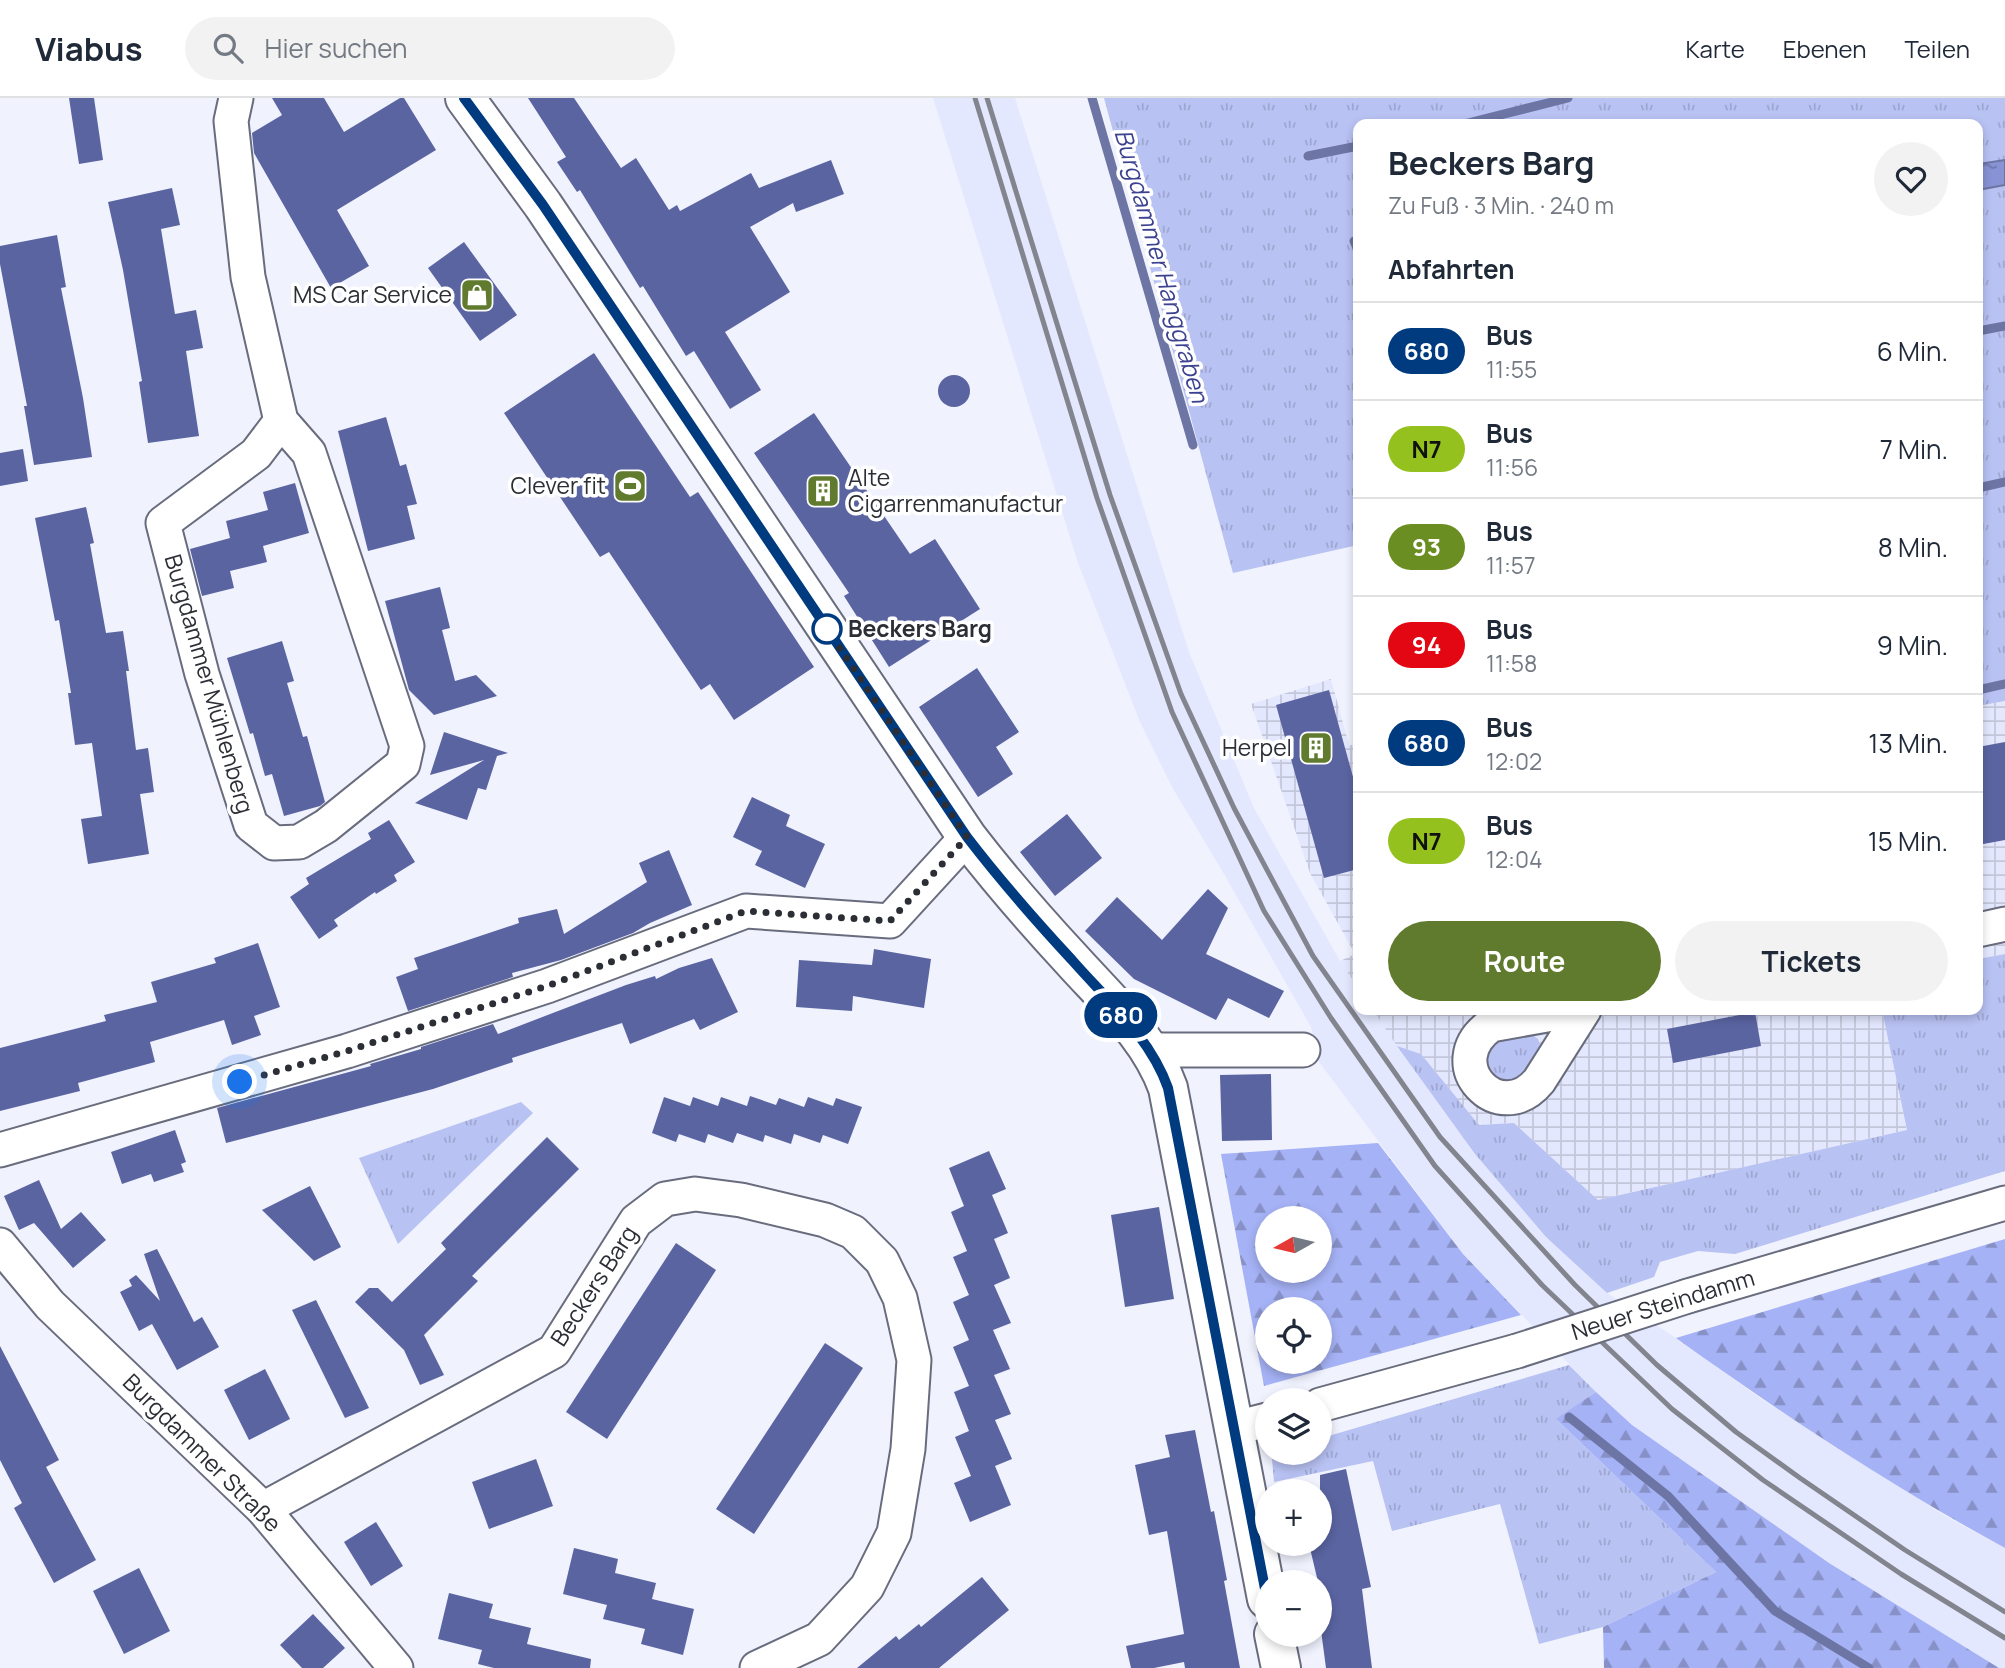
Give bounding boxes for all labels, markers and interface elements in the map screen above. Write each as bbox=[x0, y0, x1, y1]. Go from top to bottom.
search box bbox=[185, 17, 675, 80]
text: Viabus bbox=[35, 26, 143, 71]
icon: search bbox=[209, 29, 247, 67]
text: Hier suchen bbox=[265, 30, 407, 66]
text: Karte bbox=[1685, 32, 1745, 65]
text: Ebenen bbox=[1783, 32, 1866, 65]
text: Teilen bbox=[1904, 32, 1970, 65]
water label: Burgdammer Hanggraben bbox=[1108, 125, 1218, 407]
text: Beckers Barg bbox=[1388, 140, 1595, 185]
button: heart bbox=[1874, 142, 1948, 216]
text: Zu Fuß · 3 Min. · 240 m bbox=[1388, 189, 1614, 221]
text: Abfahrten bbox=[1388, 251, 1515, 287]
shop icon: MS Car Service bbox=[458, 276, 496, 314]
place label: MS Car Service bbox=[293, 278, 452, 310]
text: Bus bbox=[1486, 317, 1533, 353]
text: 6 Min. bbox=[1877, 333, 1948, 369]
text: 680 bbox=[1404, 334, 1449, 367]
text: 11:55 bbox=[1486, 353, 1537, 385]
text: Bus bbox=[1486, 415, 1533, 451]
text: 7 Min. bbox=[1880, 431, 1948, 467]
text: N7 bbox=[1411, 432, 1442, 465]
text: 11:56 bbox=[1486, 451, 1538, 483]
place label: Alte Cigarrenmanufactur bbox=[848, 461, 1063, 519]
sports icon: Clever fit bbox=[611, 467, 649, 505]
place label: Clever fit bbox=[511, 469, 606, 501]
building icon: Alte Cigarrenmanufactur bbox=[804, 472, 842, 510]
text: Bus bbox=[1486, 513, 1533, 549]
text: 8 Min. bbox=[1878, 529, 1948, 565]
text: 93 bbox=[1412, 530, 1441, 563]
text: 11:57 bbox=[1486, 549, 1536, 581]
street label: Burgdammer Mühlenberg bbox=[158, 550, 262, 817]
text: Bus bbox=[1486, 611, 1533, 647]
place label: Beckers Barg bbox=[848, 612, 992, 644]
marker: Beckers Barg bbox=[812, 614, 842, 644]
text: 9 Min. bbox=[1877, 627, 1948, 663]
text: 94 bbox=[1412, 628, 1441, 661]
text: 11:58 bbox=[1486, 647, 1537, 679]
text: Bus bbox=[1486, 709, 1533, 745]
text: 13 Min. bbox=[1868, 725, 1948, 761]
text: 680 bbox=[1404, 726, 1449, 759]
building icon: Herpel bbox=[1297, 729, 1335, 767]
place label: Herpel bbox=[1222, 731, 1292, 763]
text: 12:02 bbox=[1486, 745, 1542, 777]
text: Bus bbox=[1486, 807, 1533, 843]
text: 15 Min. bbox=[1868, 823, 1948, 859]
text: N7 bbox=[1411, 824, 1442, 857]
text: 12:04 bbox=[1486, 843, 1543, 875]
button: Route bbox=[1388, 921, 1661, 1001]
button: Tickets bbox=[1675, 921, 1948, 1001]
line badge: 680 bbox=[1081, 992, 1161, 1038]
text: 680 bbox=[1098, 998, 1144, 1031]
your location bbox=[222, 1064, 257, 1099]
north arrow bbox=[1255, 1206, 1332, 1283]
map controls bbox=[1255, 1206, 1332, 1647]
street label: Beckers Barg bbox=[542, 1219, 644, 1352]
street label: Neuer Steindamm bbox=[1567, 1261, 1758, 1347]
button: locate bbox=[1255, 1297, 1332, 1374]
street label: Burgdammer Straße bbox=[116, 1366, 289, 1539]
button: layers bbox=[1255, 1388, 1332, 1465]
button: + bbox=[1255, 1479, 1332, 1556]
button: − bbox=[1255, 1570, 1332, 1647]

